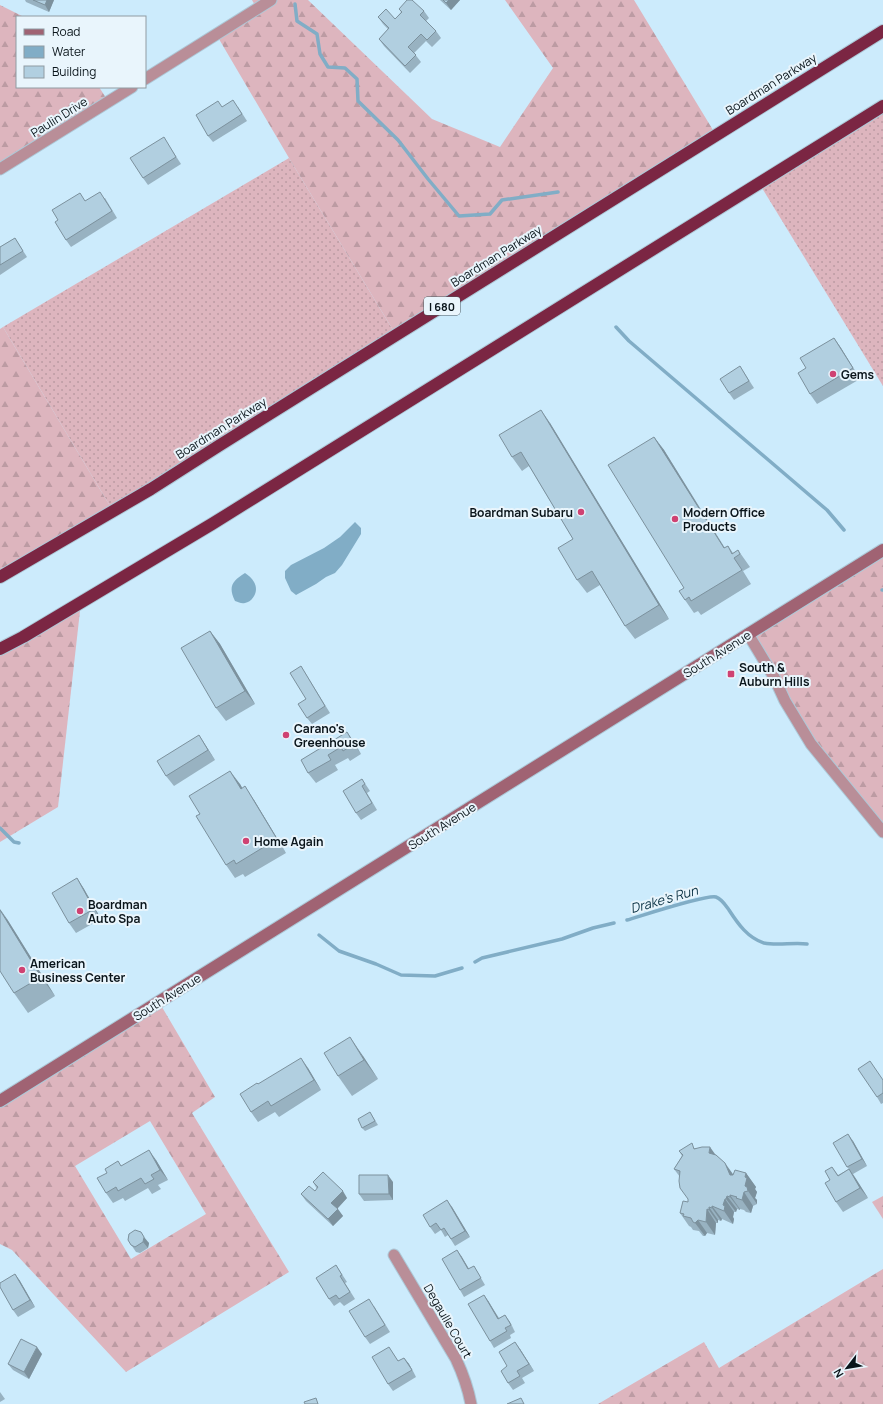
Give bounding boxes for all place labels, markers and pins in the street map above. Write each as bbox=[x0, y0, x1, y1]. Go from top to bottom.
place label: Gems bbox=[841, 366, 875, 383]
marker: Gems bbox=[828, 369, 838, 379]
place label: Boardman Subaru bbox=[469, 504, 573, 521]
place label: Modern Office Products bbox=[683, 504, 765, 535]
marker: Boardman Subaru bbox=[576, 507, 586, 517]
marker: Modern Office Products bbox=[670, 514, 680, 524]
place label: South & Auburn Hills bbox=[739, 659, 810, 690]
marker: South & Auburn Hills bbox=[726, 669, 736, 679]
place label: Carano's Greenhouse bbox=[294, 720, 365, 751]
marker: Carano's Greenhouse bbox=[281, 730, 291, 740]
place label: Home Again bbox=[254, 833, 324, 850]
marker: Home Again bbox=[241, 836, 251, 846]
place label: Boardman Auto Spa bbox=[88, 896, 147, 927]
marker: Boardman Auto Spa bbox=[75, 906, 85, 916]
place label: American Business Center bbox=[30, 955, 125, 986]
marker: American Business Center bbox=[17, 965, 27, 975]

